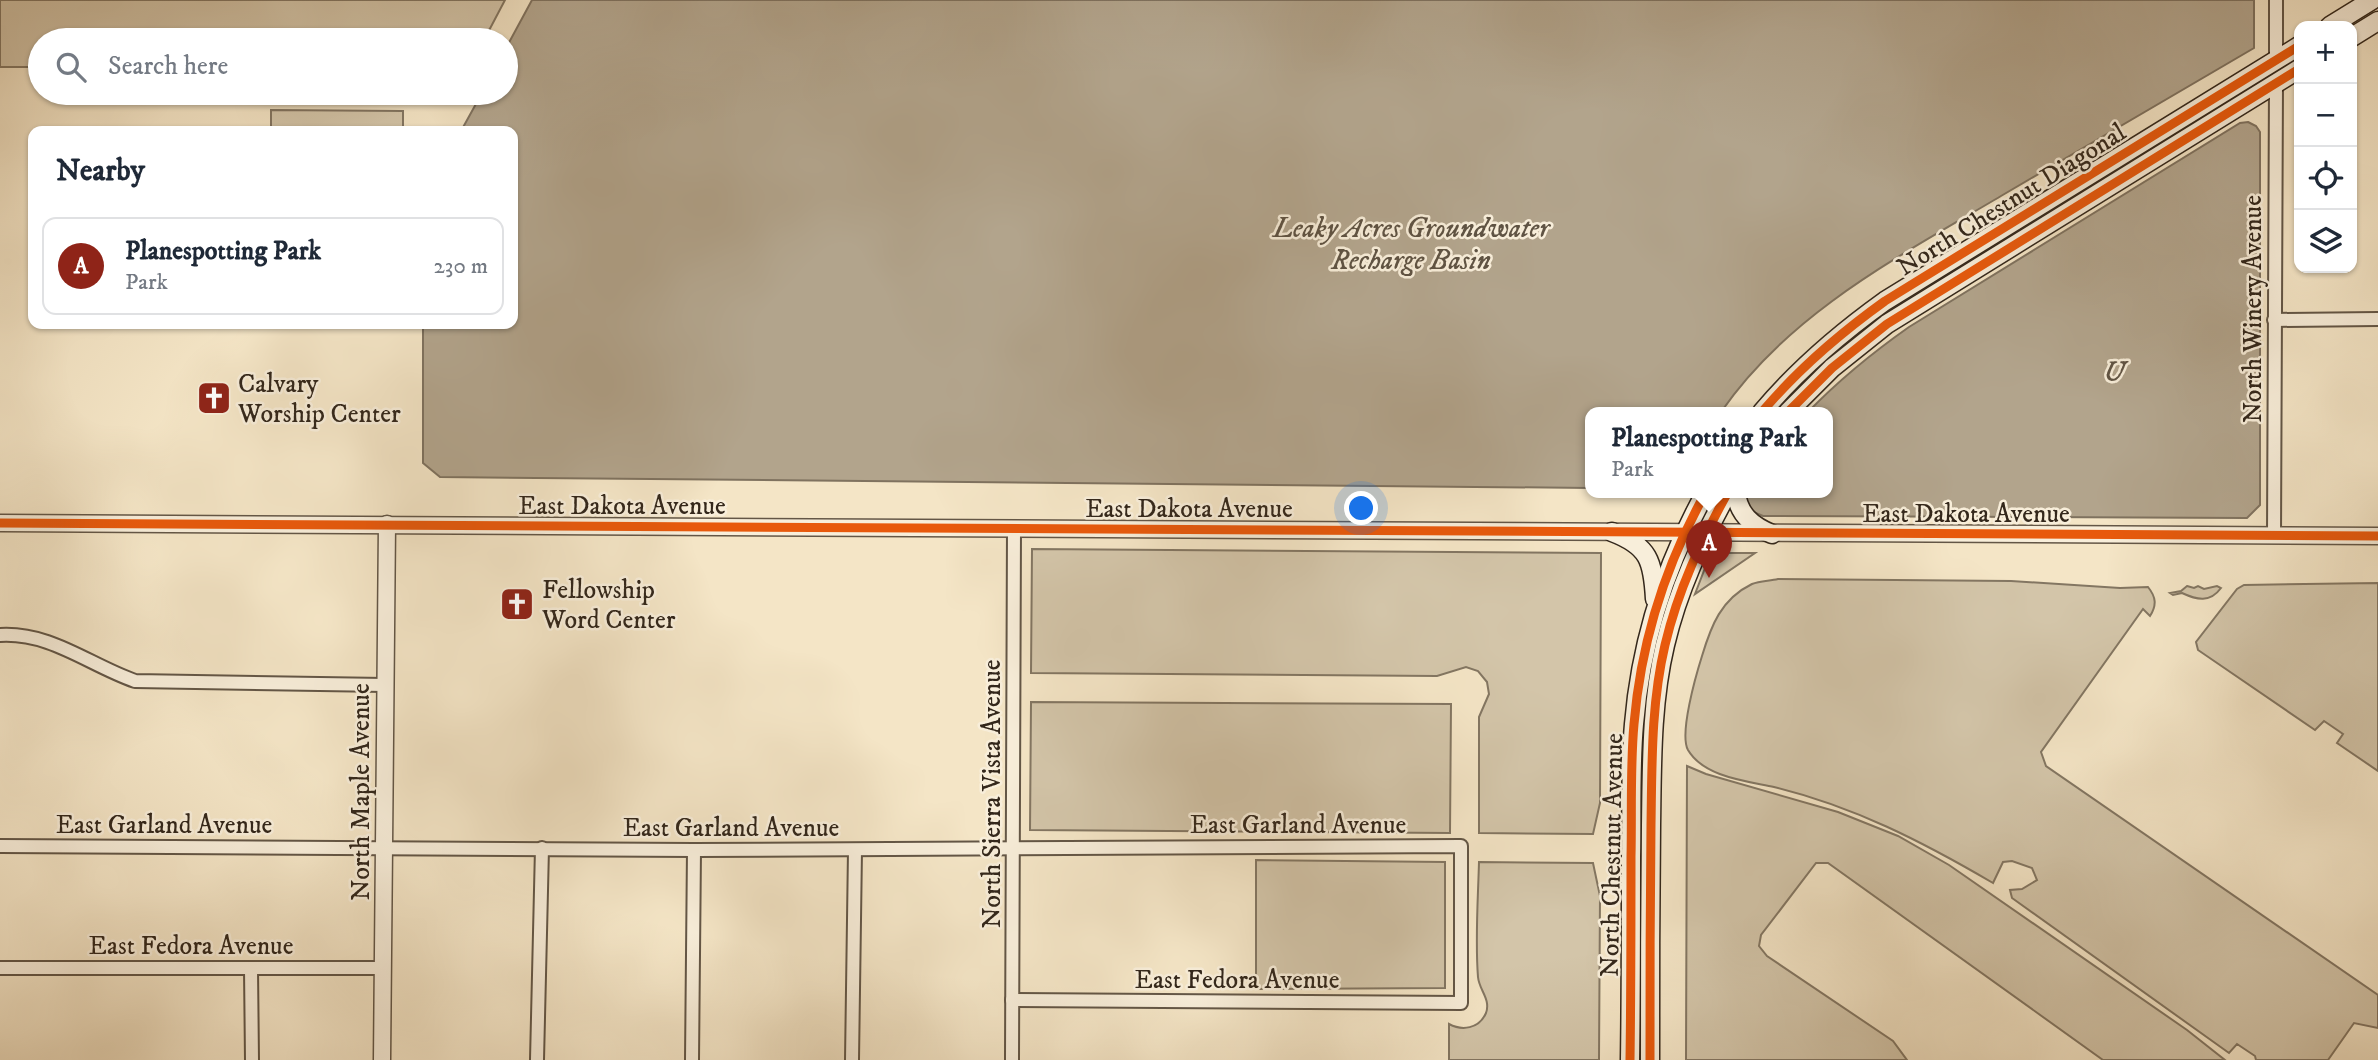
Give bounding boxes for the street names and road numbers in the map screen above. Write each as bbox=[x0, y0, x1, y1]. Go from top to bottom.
street label: North Chestnut Diagonal bbox=[1891, 116, 2133, 284]
street label: North Winery Avenue bbox=[2237, 195, 2270, 423]
street label: East Dakota Avenue bbox=[518, 490, 726, 523]
street label: East Dakota Avenue bbox=[1085, 493, 1293, 526]
street label: East Dakota Avenue bbox=[1862, 498, 2070, 531]
street label: North Sierra Vista Avenue bbox=[976, 659, 1009, 929]
street label: North Maple Avenue bbox=[345, 683, 378, 901]
street label: North Chestnut Avenue bbox=[1594, 733, 1631, 977]
street label: East Garland Avenue bbox=[56, 809, 272, 842]
street label: East Garland Avenue bbox=[1190, 809, 1406, 842]
street label: East Garland Avenue bbox=[623, 812, 839, 845]
street label: East Fedora Avenue bbox=[89, 930, 293, 963]
street label: East Fedora Avenue bbox=[1135, 964, 1339, 997]

